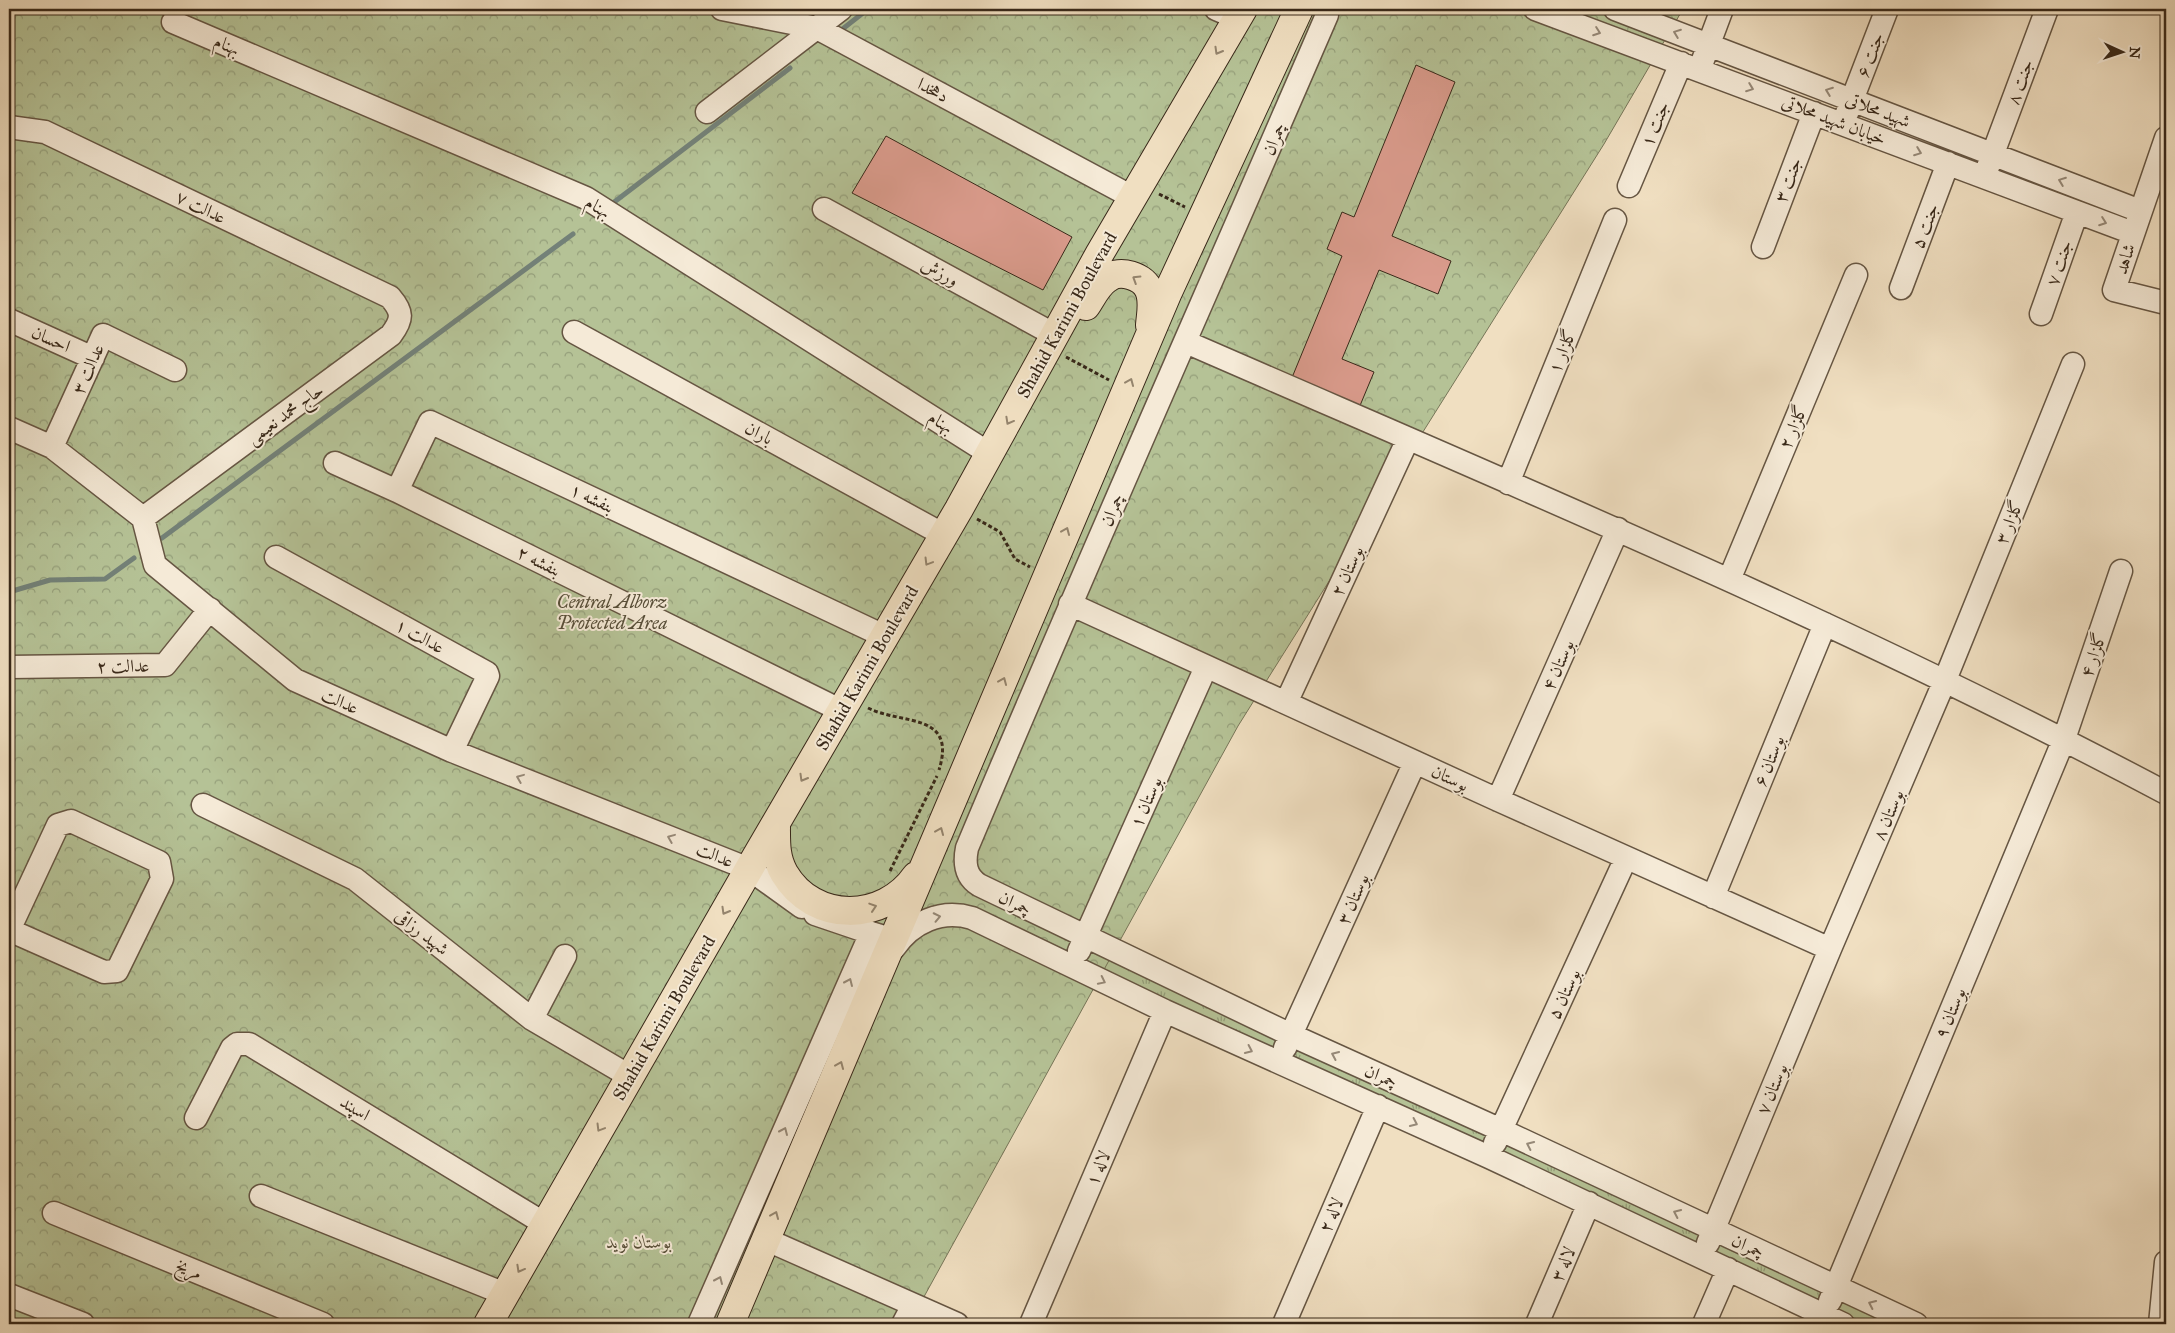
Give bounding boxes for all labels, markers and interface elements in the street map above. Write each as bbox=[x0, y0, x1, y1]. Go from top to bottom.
one-way arrow bbox=[1593, 26, 1601, 36]
north arrow bbox=[2098, 28, 2148, 78]
one-way arrow bbox=[1673, 29, 1682, 39]
street label: جنت ۶ bbox=[1851, 29, 1889, 81]
street label: بهنام bbox=[209, 30, 243, 65]
one-way arrow bbox=[1215, 46, 1225, 55]
text: N bbox=[2126, 46, 2143, 59]
street label: جنت ۸ bbox=[2002, 56, 2038, 108]
street label: دهخدا bbox=[914, 73, 952, 107]
one-way arrow bbox=[1745, 83, 1753, 93]
one-way arrow bbox=[1825, 87, 1834, 98]
street label: شهید محلاتی bbox=[1842, 88, 1914, 133]
street label: خیابان شهید محلاتی bbox=[1778, 90, 1889, 151]
street label: جنت ۱ bbox=[1636, 98, 1674, 150]
street label: چمران bbox=[1257, 119, 1292, 159]
one-way arrow bbox=[1913, 146, 1922, 156]
street label: جنت ۳ bbox=[1769, 154, 1807, 206]
one-way arrow bbox=[2058, 177, 2067, 187]
street label: ۷ عدالت bbox=[172, 186, 230, 228]
street label: بهنام bbox=[579, 191, 615, 227]
street label: جنت ۵ bbox=[1906, 200, 1944, 252]
one-way arrow bbox=[2098, 216, 2107, 226]
street label: Shahid Karimi Boulevard bbox=[1012, 228, 1122, 402]
street label: جنت ۷ bbox=[2041, 237, 2077, 289]
street label: شاهد bbox=[2110, 241, 2140, 277]
street label: ورزش bbox=[917, 253, 963, 291]
one-way arrow bbox=[1133, 276, 1142, 286]
street label: احسان bbox=[28, 321, 74, 357]
street label: گلزار ۱ bbox=[1543, 326, 1582, 377]
street label: عدالت ۳ bbox=[67, 340, 109, 398]
one-way arrow bbox=[1124, 378, 1135, 387]
street label: حاج محمد نعیمی bbox=[242, 379, 331, 453]
street label: گلزار ۲ bbox=[1774, 402, 1813, 453]
street label: بهنام bbox=[921, 406, 958, 443]
one-way arrow bbox=[1005, 415, 1015, 424]
street label: باران bbox=[741, 416, 777, 450]
street label: بنفشه ۱ bbox=[567, 478, 617, 518]
street label: چمران bbox=[1095, 490, 1130, 530]
street label: گلزار ۳ bbox=[1990, 497, 2029, 548]
one-way arrow bbox=[1061, 528, 1071, 536]
street label: بنفشه ۲ bbox=[514, 541, 564, 581]
street label: بوستان ۲ bbox=[1326, 542, 1368, 600]
one-way arrow bbox=[925, 556, 935, 565]
street label: Shahid Karimi Boulevard bbox=[811, 582, 923, 754]
park label: Central Alborz Protected Area bbox=[557, 591, 668, 634]
street label: عدالت ۱ bbox=[392, 614, 448, 658]
street label: گلزار ۴ bbox=[2075, 630, 2112, 681]
street label: بوستان ۴ bbox=[1537, 636, 1579, 694]
street label: عدالت ۲ bbox=[96, 655, 150, 677]
one-way arrow bbox=[997, 677, 1008, 686]
street label: عدالت bbox=[318, 683, 362, 719]
street label: بوستان ۶ bbox=[1749, 732, 1789, 790]
street label: بوستان bbox=[1428, 760, 1472, 796]
one-way arrow bbox=[799, 773, 809, 782]
street label: بوستان ۱ bbox=[1125, 773, 1167, 831]
one-way arrow bbox=[516, 774, 525, 784]
street label: بوستان ۸ bbox=[1868, 786, 1908, 844]
one-way arrow bbox=[933, 827, 944, 836]
one-way arrow bbox=[668, 834, 676, 844]
street label: عدالت bbox=[693, 838, 737, 872]
street label: بوستان ۳ bbox=[1332, 870, 1374, 928]
street label: چمران bbox=[995, 886, 1035, 921]
one-way arrow bbox=[868, 903, 877, 913]
street label: شهید رزاقی bbox=[390, 904, 453, 961]
one-way arrow bbox=[722, 906, 732, 915]
one-way arrow bbox=[933, 912, 942, 923]
street label: Shahid Karimi Boulevard bbox=[608, 932, 720, 1104]
street label: بوستان ۵ bbox=[1543, 965, 1585, 1023]
one-way arrow bbox=[1097, 975, 1106, 985]
one-way arrow bbox=[843, 978, 854, 987]
street label: بوستان ۹ bbox=[1930, 984, 1970, 1042]
one-way arrow bbox=[1244, 1044, 1253, 1055]
one-way arrow bbox=[1331, 1051, 1340, 1061]
street label: چمران bbox=[1361, 1059, 1401, 1094]
street label: بوستان ۷ bbox=[1752, 1060, 1792, 1118]
one-way arrow bbox=[834, 1061, 845, 1070]
street label: اسپند bbox=[335, 1090, 374, 1127]
one-way arrow bbox=[1409, 1116, 1418, 1127]
one-way arrow bbox=[597, 1122, 607, 1131]
one-way arrow bbox=[778, 1127, 789, 1136]
one-way arrow bbox=[1526, 1140, 1535, 1151]
street label: لاله ۱ bbox=[1081, 1147, 1115, 1189]
street label: لاله ۲ bbox=[1314, 1194, 1348, 1236]
one-way arrow bbox=[1673, 1208, 1682, 1219]
one-way arrow bbox=[769, 1211, 780, 1220]
street label: چمران bbox=[1728, 1229, 1768, 1264]
park label: بوستان نوید bbox=[606, 1231, 672, 1253]
street label: لاله ۳ bbox=[1546, 1243, 1580, 1285]
street label: مریخ bbox=[171, 1254, 205, 1289]
one-way arrow bbox=[516, 1263, 526, 1272]
one-way arrow bbox=[713, 1276, 723, 1285]
one-way arrow bbox=[1868, 1299, 1877, 1310]

